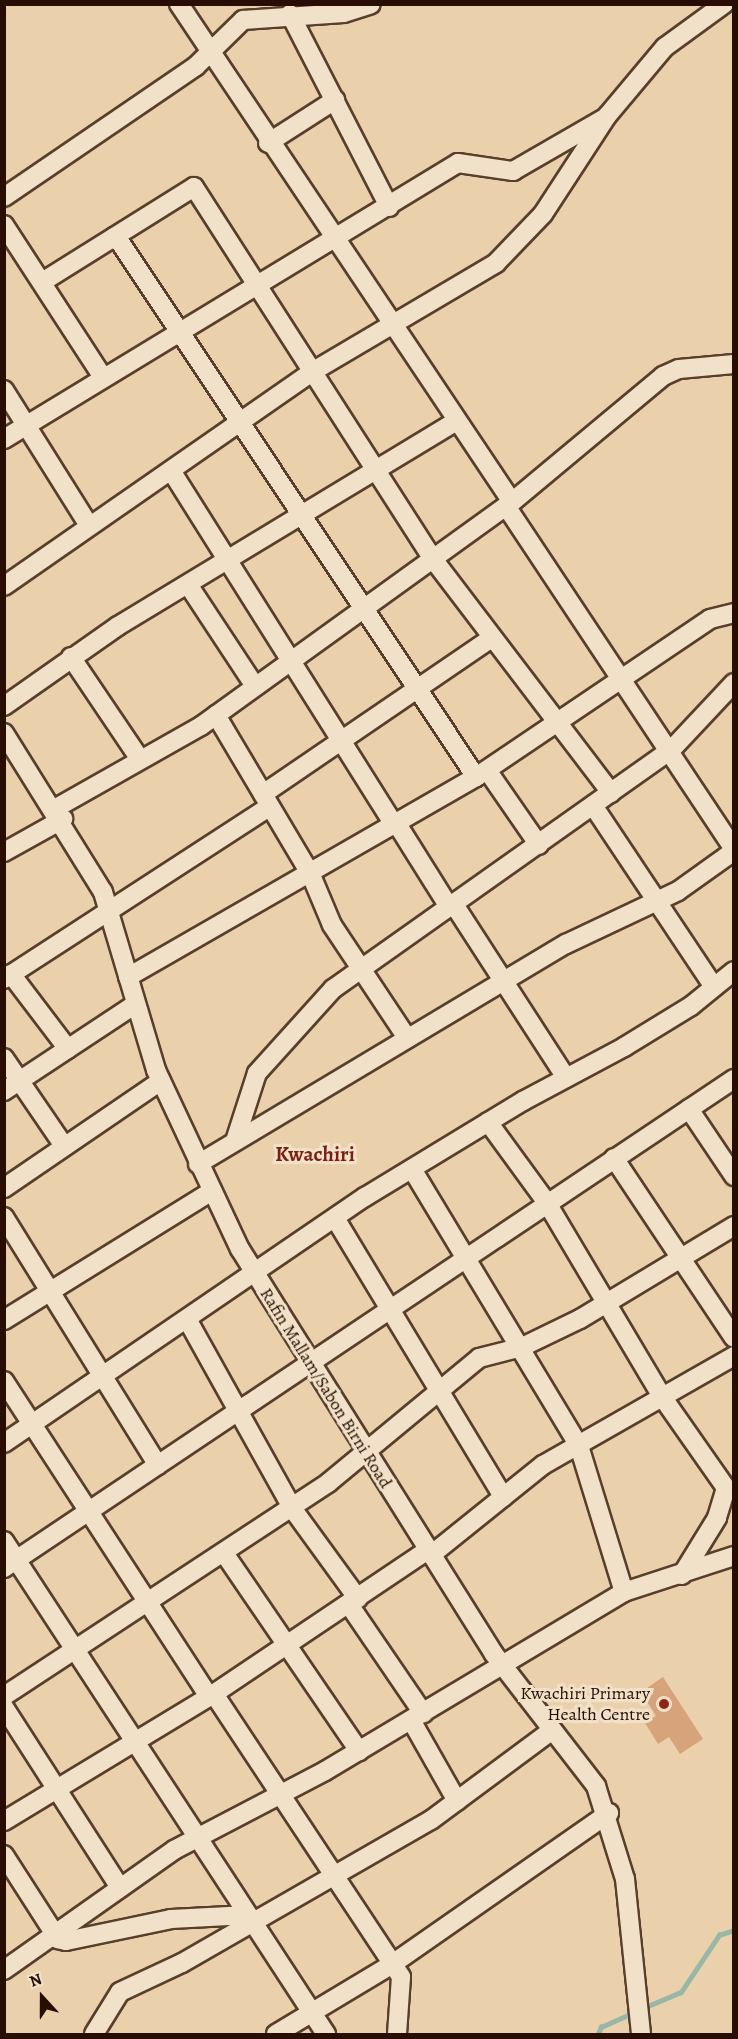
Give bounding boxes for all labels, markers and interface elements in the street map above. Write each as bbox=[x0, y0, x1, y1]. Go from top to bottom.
district label: Kwachiri bbox=[275, 1141, 355, 1167]
street label: Rafin Mallam/Sabon Birni Road bbox=[255, 1284, 397, 1492]
place label: Kwachiri Primary Health Centre bbox=[520, 1683, 650, 1726]
marker: Kwachiri Primary Health Centre bbox=[655, 1695, 673, 1713]
north arrow bbox=[12, 1967, 72, 2027]
text: N bbox=[26, 1968, 45, 1993]

